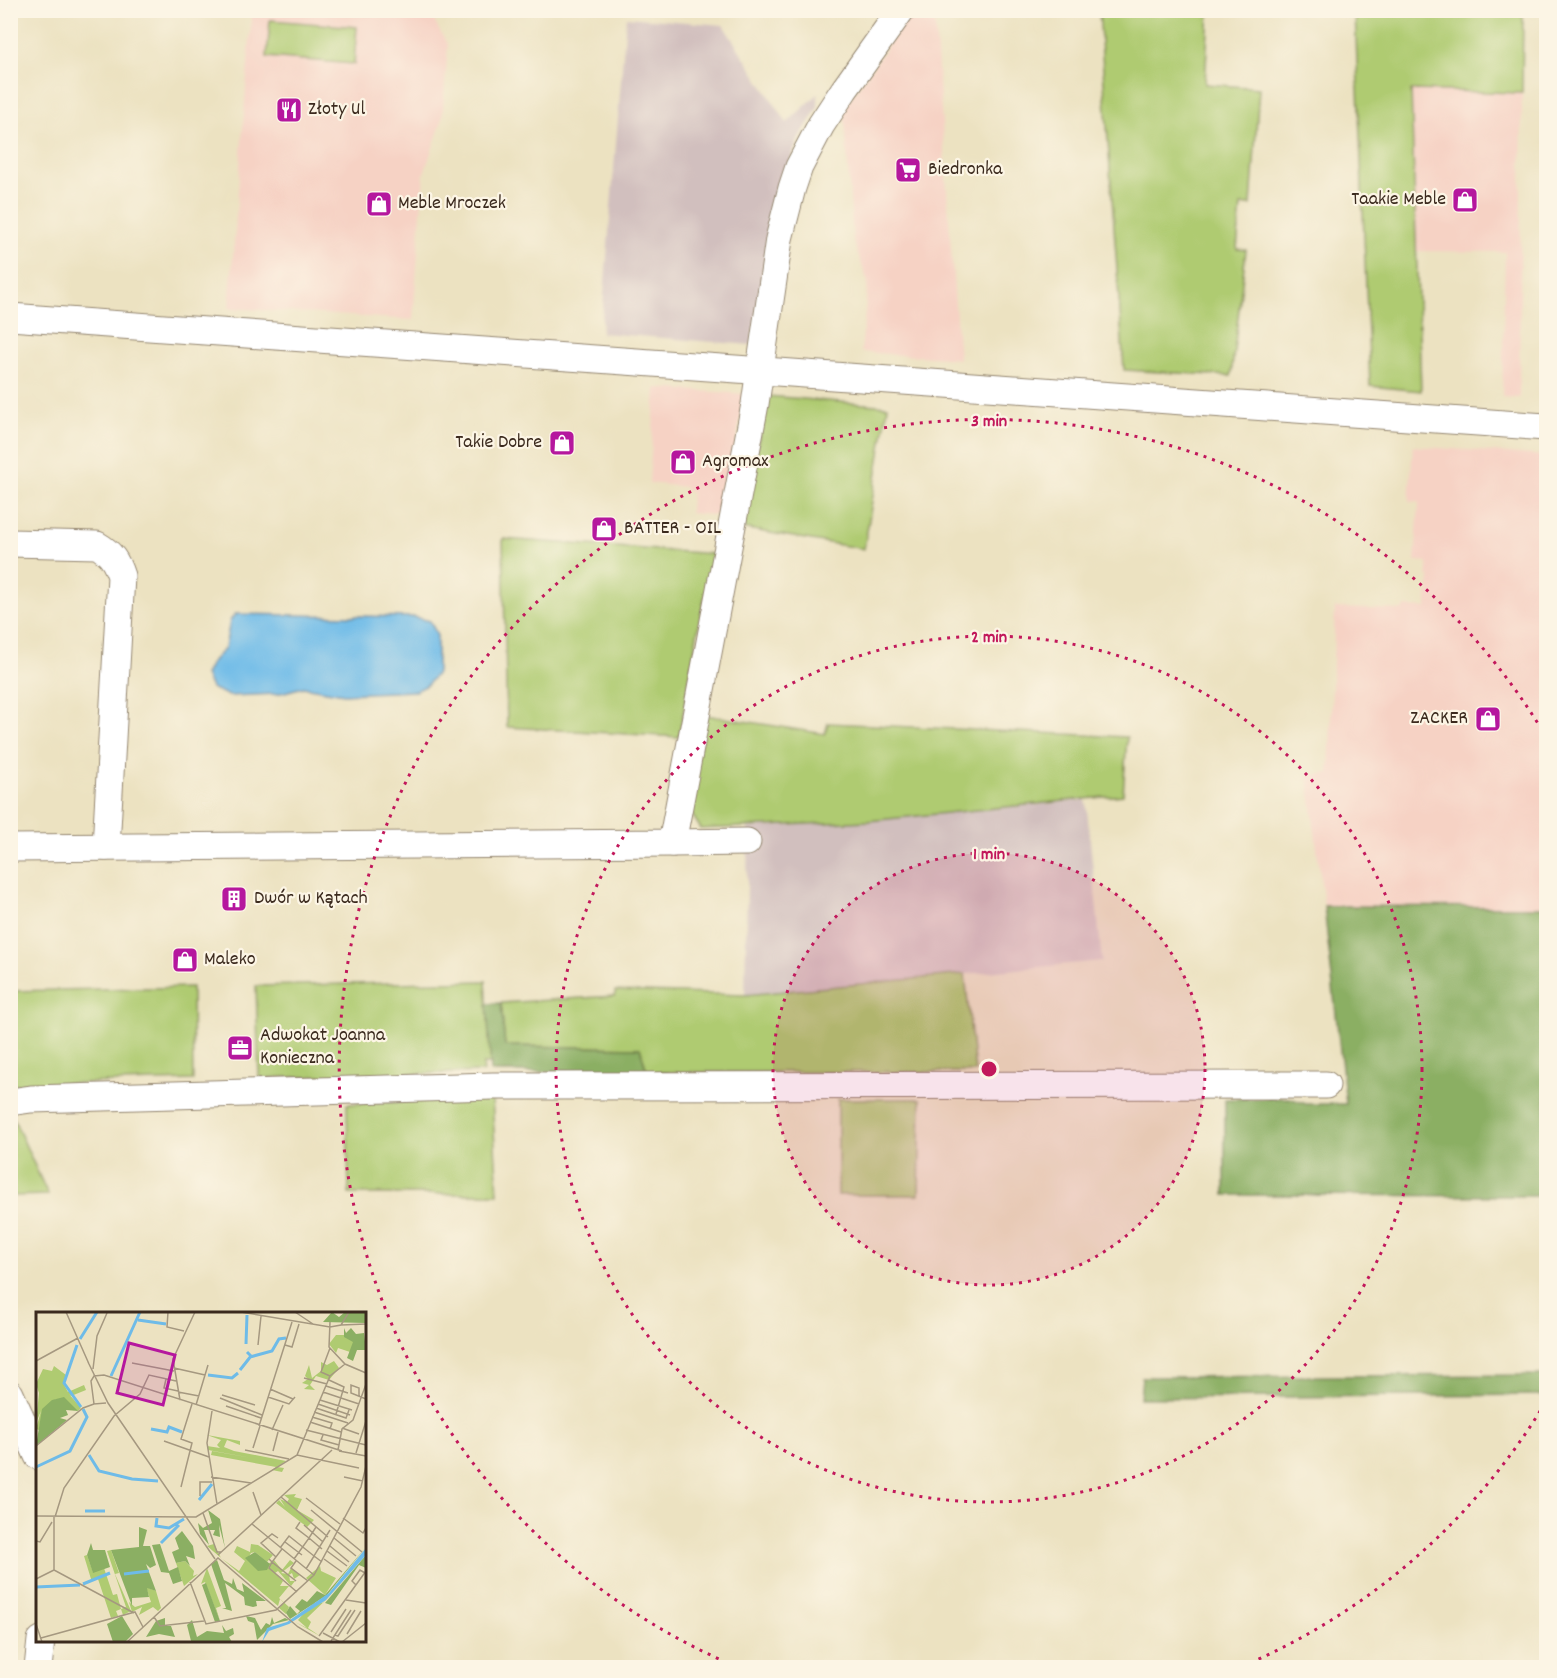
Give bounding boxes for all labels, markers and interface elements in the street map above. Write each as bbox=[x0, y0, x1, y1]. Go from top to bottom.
restaurant icon: Złoty Ul bbox=[274, 95, 304, 125]
place label: Złoty Ul bbox=[308, 96, 365, 124]
supermarket icon: Biedronka bbox=[893, 155, 923, 185]
place label: Biedronka bbox=[928, 156, 1003, 184]
shop icon: Taakie Meble bbox=[1450, 185, 1480, 215]
place label: Taakie Meble bbox=[1351, 186, 1446, 214]
shop icon: Meble Mroczek bbox=[364, 189, 394, 219]
place label: Meble Mroczek bbox=[398, 190, 506, 218]
text: 3 min bbox=[971, 410, 1007, 435]
shop icon: Takie Dobre bbox=[547, 428, 577, 458]
place label: Takie Dobre bbox=[455, 429, 542, 457]
shop icon: Agromax bbox=[668, 447, 698, 477]
place label: Agromax bbox=[702, 448, 769, 476]
shop icon: BATTER - OIL bbox=[589, 514, 619, 544]
place label: BATTER - OIL bbox=[624, 515, 721, 543]
text: 2 min bbox=[971, 626, 1007, 651]
shop icon: ZACKER bbox=[1473, 704, 1503, 734]
place label: ZACKER bbox=[1410, 705, 1468, 733]
text: 1 min bbox=[973, 843, 1005, 868]
building icon: Dwór w Kątach bbox=[219, 884, 249, 914]
place label: Dwór w Kątach bbox=[254, 885, 368, 913]
shop icon: Maleko bbox=[170, 945, 200, 975]
place label: Maleko bbox=[204, 946, 256, 974]
place label: Adwokat Joanna Konieczna bbox=[260, 1022, 386, 1073]
office icon: Adwokat Joanna Konieczna bbox=[225, 1033, 255, 1063]
centre of rings bbox=[979, 1059, 999, 1079]
inset map bbox=[36, 1312, 366, 1642]

